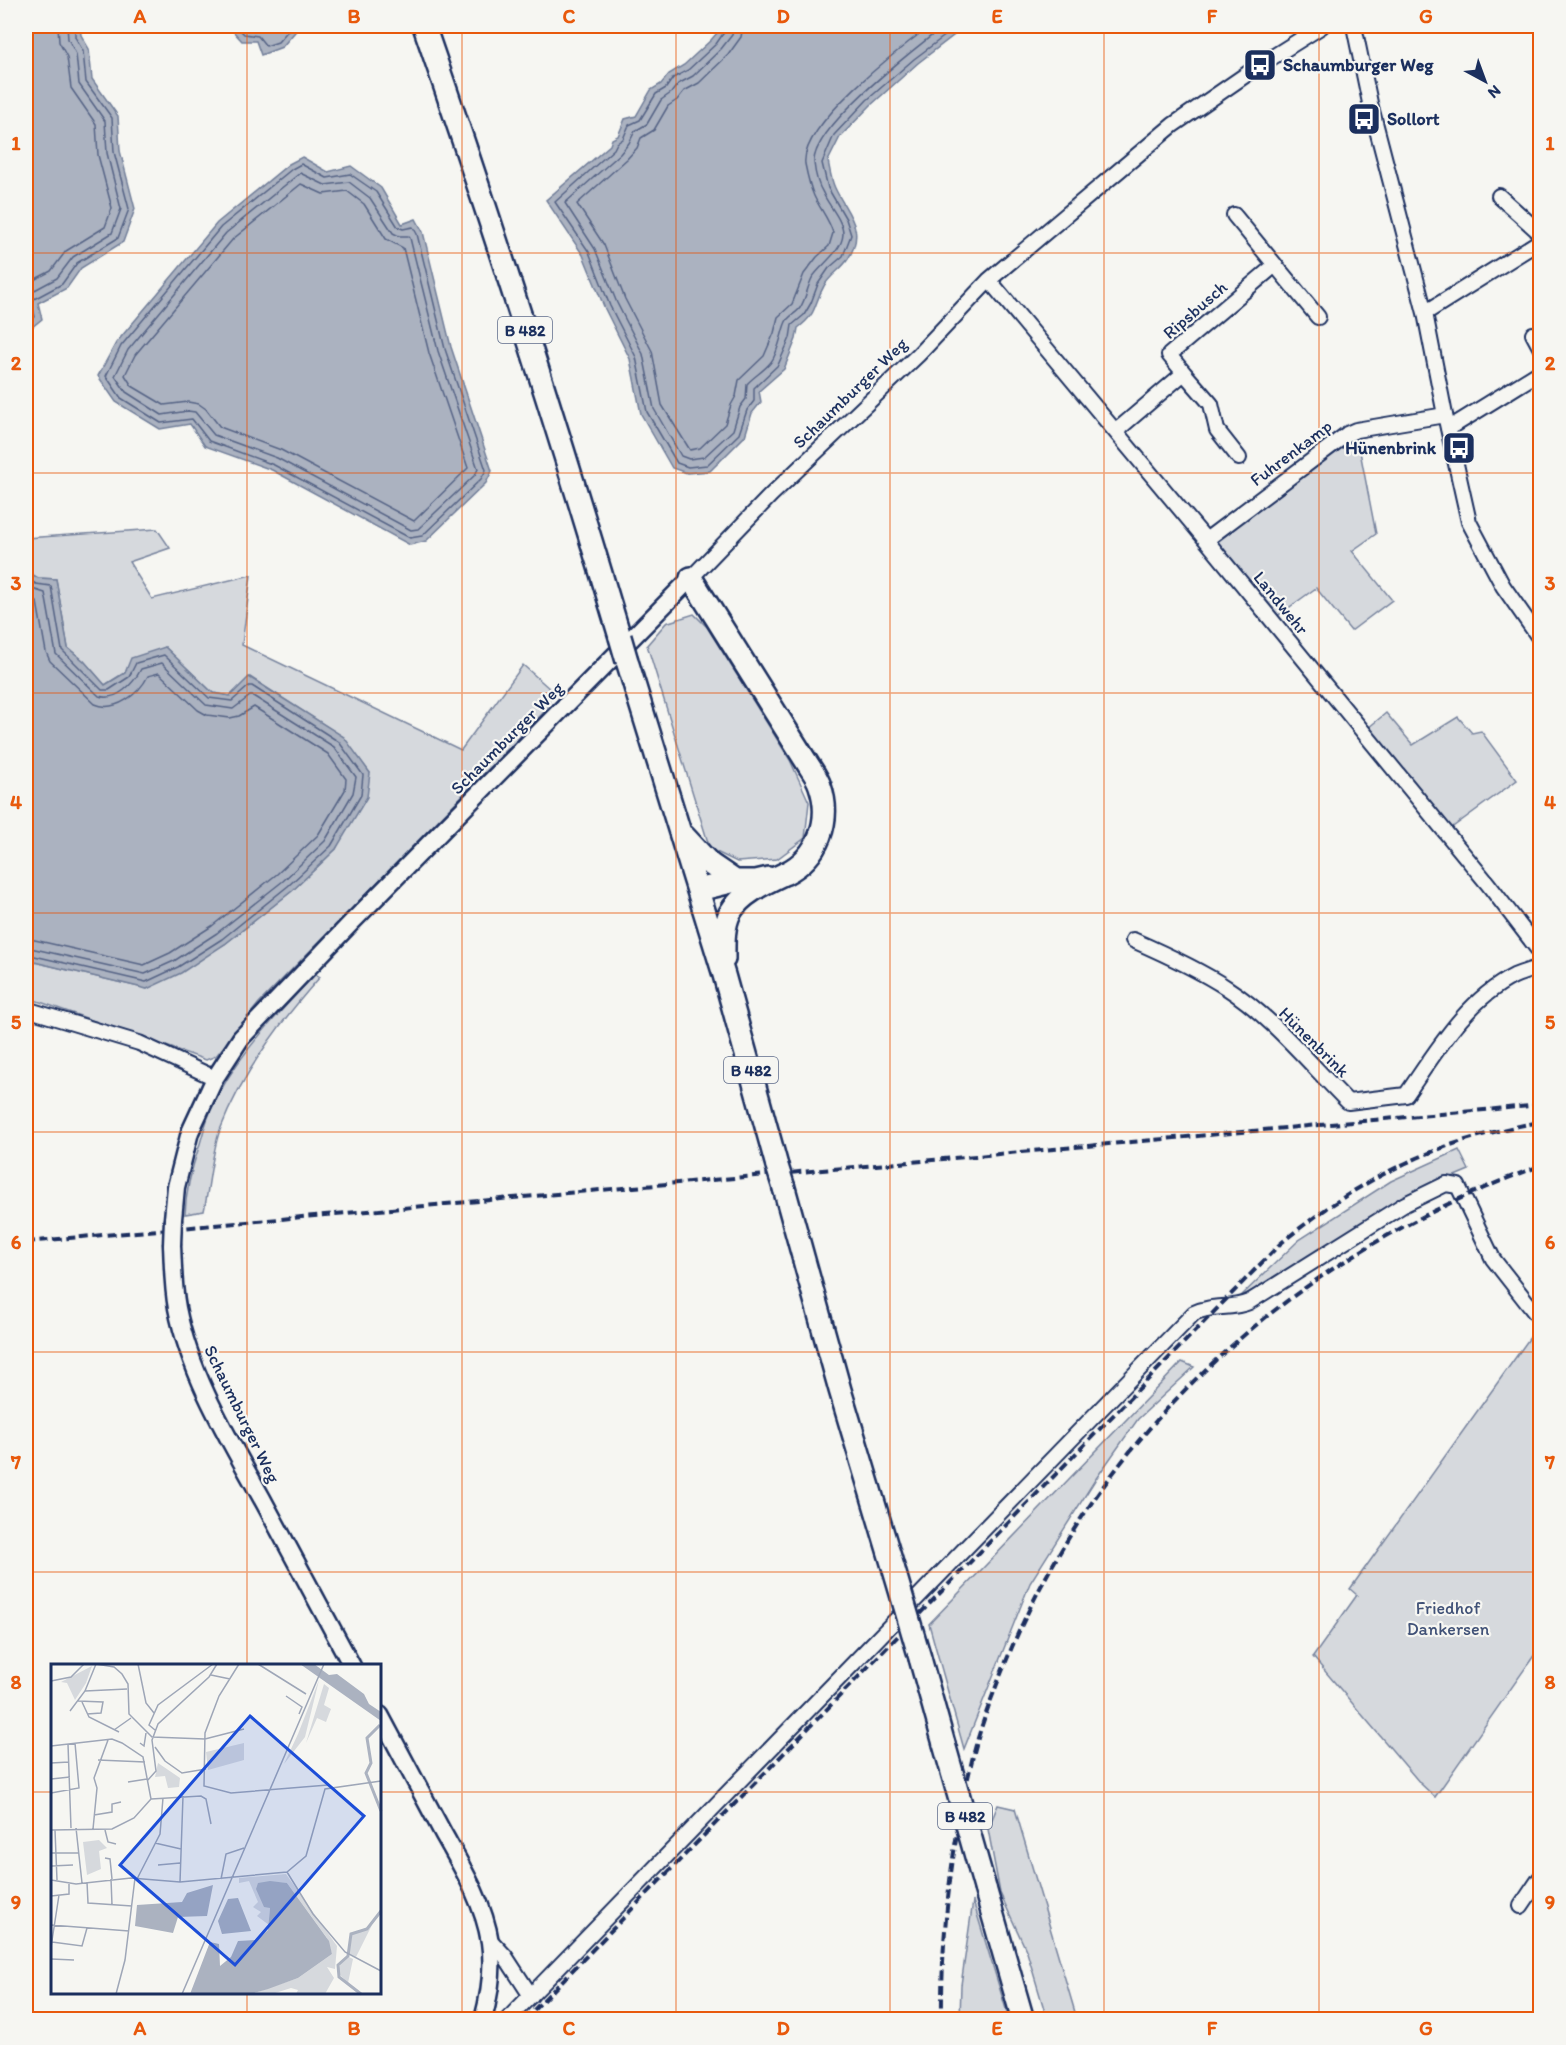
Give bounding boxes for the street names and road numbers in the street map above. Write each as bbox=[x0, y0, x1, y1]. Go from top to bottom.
street label: Ripsbusch bbox=[1158, 276, 1232, 344]
road number: B 482 bbox=[498, 317, 552, 343]
street label: Schaumburger Weg bbox=[788, 332, 912, 453]
street label: Fuhrenkamp bbox=[1246, 415, 1336, 491]
street label: Landwehr bbox=[1249, 567, 1313, 639]
street label: Schaumburger Weg bbox=[446, 676, 569, 799]
street label: Hünenbrink bbox=[1274, 1002, 1354, 1082]
road number: B 482 bbox=[724, 1057, 778, 1083]
street label: Schaumburger Weg bbox=[199, 1342, 285, 1487]
road number: B 482 bbox=[938, 1803, 992, 1829]

